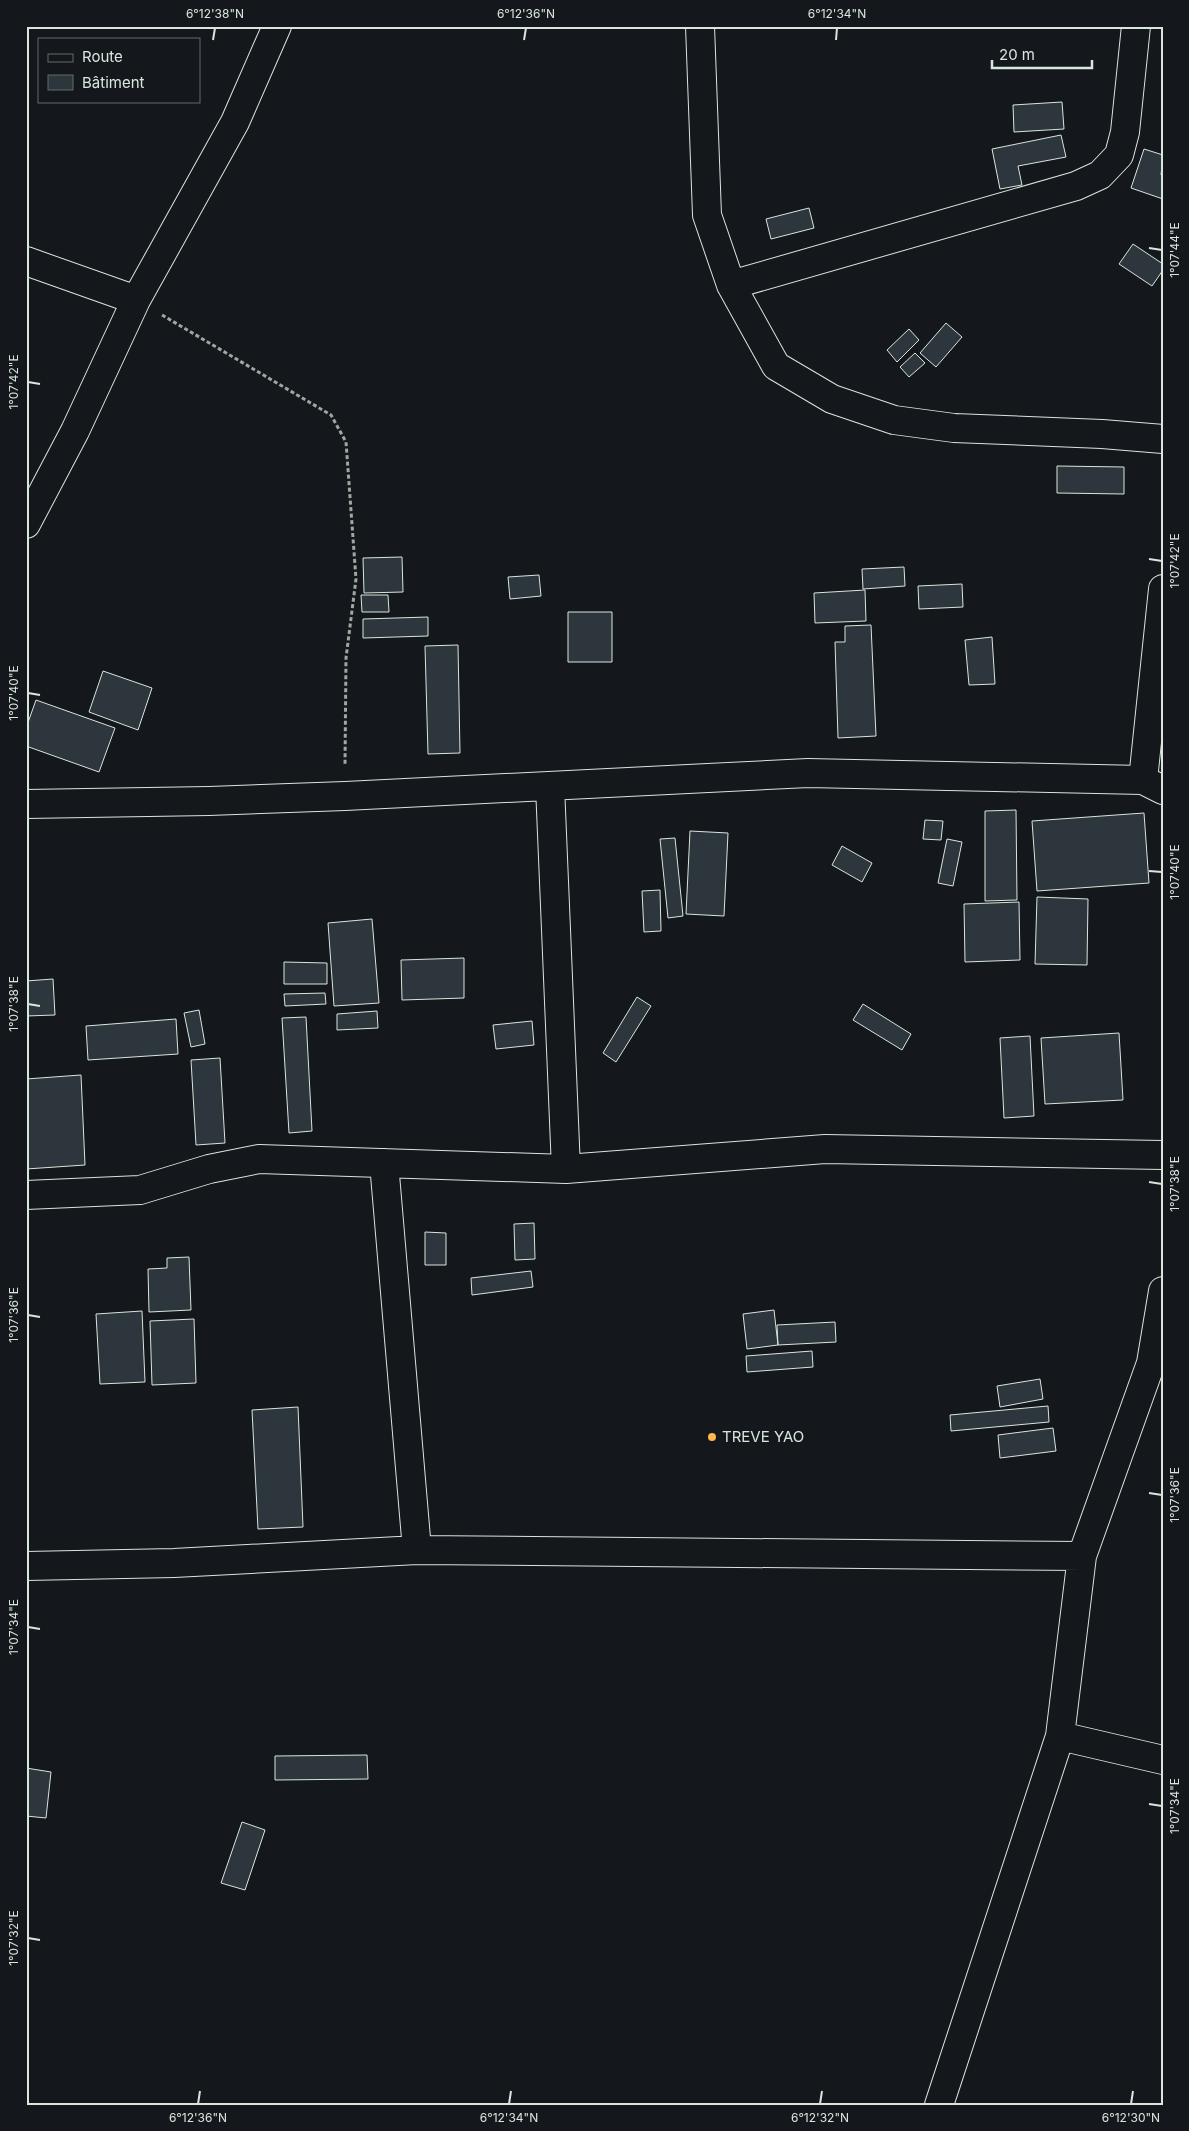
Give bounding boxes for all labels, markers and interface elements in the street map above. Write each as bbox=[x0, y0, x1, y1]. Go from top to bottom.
text: 6°12'38"N bbox=[186, 6, 244, 21]
text: 6°12'36"N bbox=[497, 6, 555, 21]
text: 6°12'34"N bbox=[808, 6, 866, 21]
legend bbox=[38, 38, 200, 102]
scale bar bbox=[992, 38, 1092, 70]
text: 20 m bbox=[999, 45, 1035, 64]
text: Route bbox=[82, 47, 123, 66]
text: Bâtiment bbox=[82, 73, 145, 92]
text: 1°07'44"E bbox=[1167, 222, 1182, 278]
text: 1°07'42"E bbox=[6, 354, 21, 410]
text: 1°07'42"E bbox=[1167, 533, 1182, 589]
text: 1°07'40"E bbox=[6, 665, 21, 721]
text: 1°07'40"E bbox=[1167, 844, 1182, 900]
text: 1°07'38"E bbox=[6, 976, 21, 1032]
text: 1°07'38"E bbox=[1167, 1156, 1182, 1212]
text: 1°07'36"E bbox=[6, 1287, 21, 1343]
place label: TREVE YAO bbox=[722, 1427, 804, 1446]
marker: TREVE YAO bbox=[706, 1431, 718, 1443]
text: 1°07'36"E bbox=[1167, 1467, 1182, 1523]
text: 1°07'34"E bbox=[6, 1599, 21, 1655]
text: 1°07'34"E bbox=[1167, 1778, 1182, 1834]
text: 1°07'32"E bbox=[6, 1910, 21, 1966]
text: 6°12'36"N bbox=[169, 2110, 227, 2125]
text: 6°12'34"N bbox=[480, 2110, 538, 2125]
text: 6°12'32"N bbox=[791, 2110, 849, 2125]
text: 6°12'30"N bbox=[1102, 2110, 1160, 2125]

